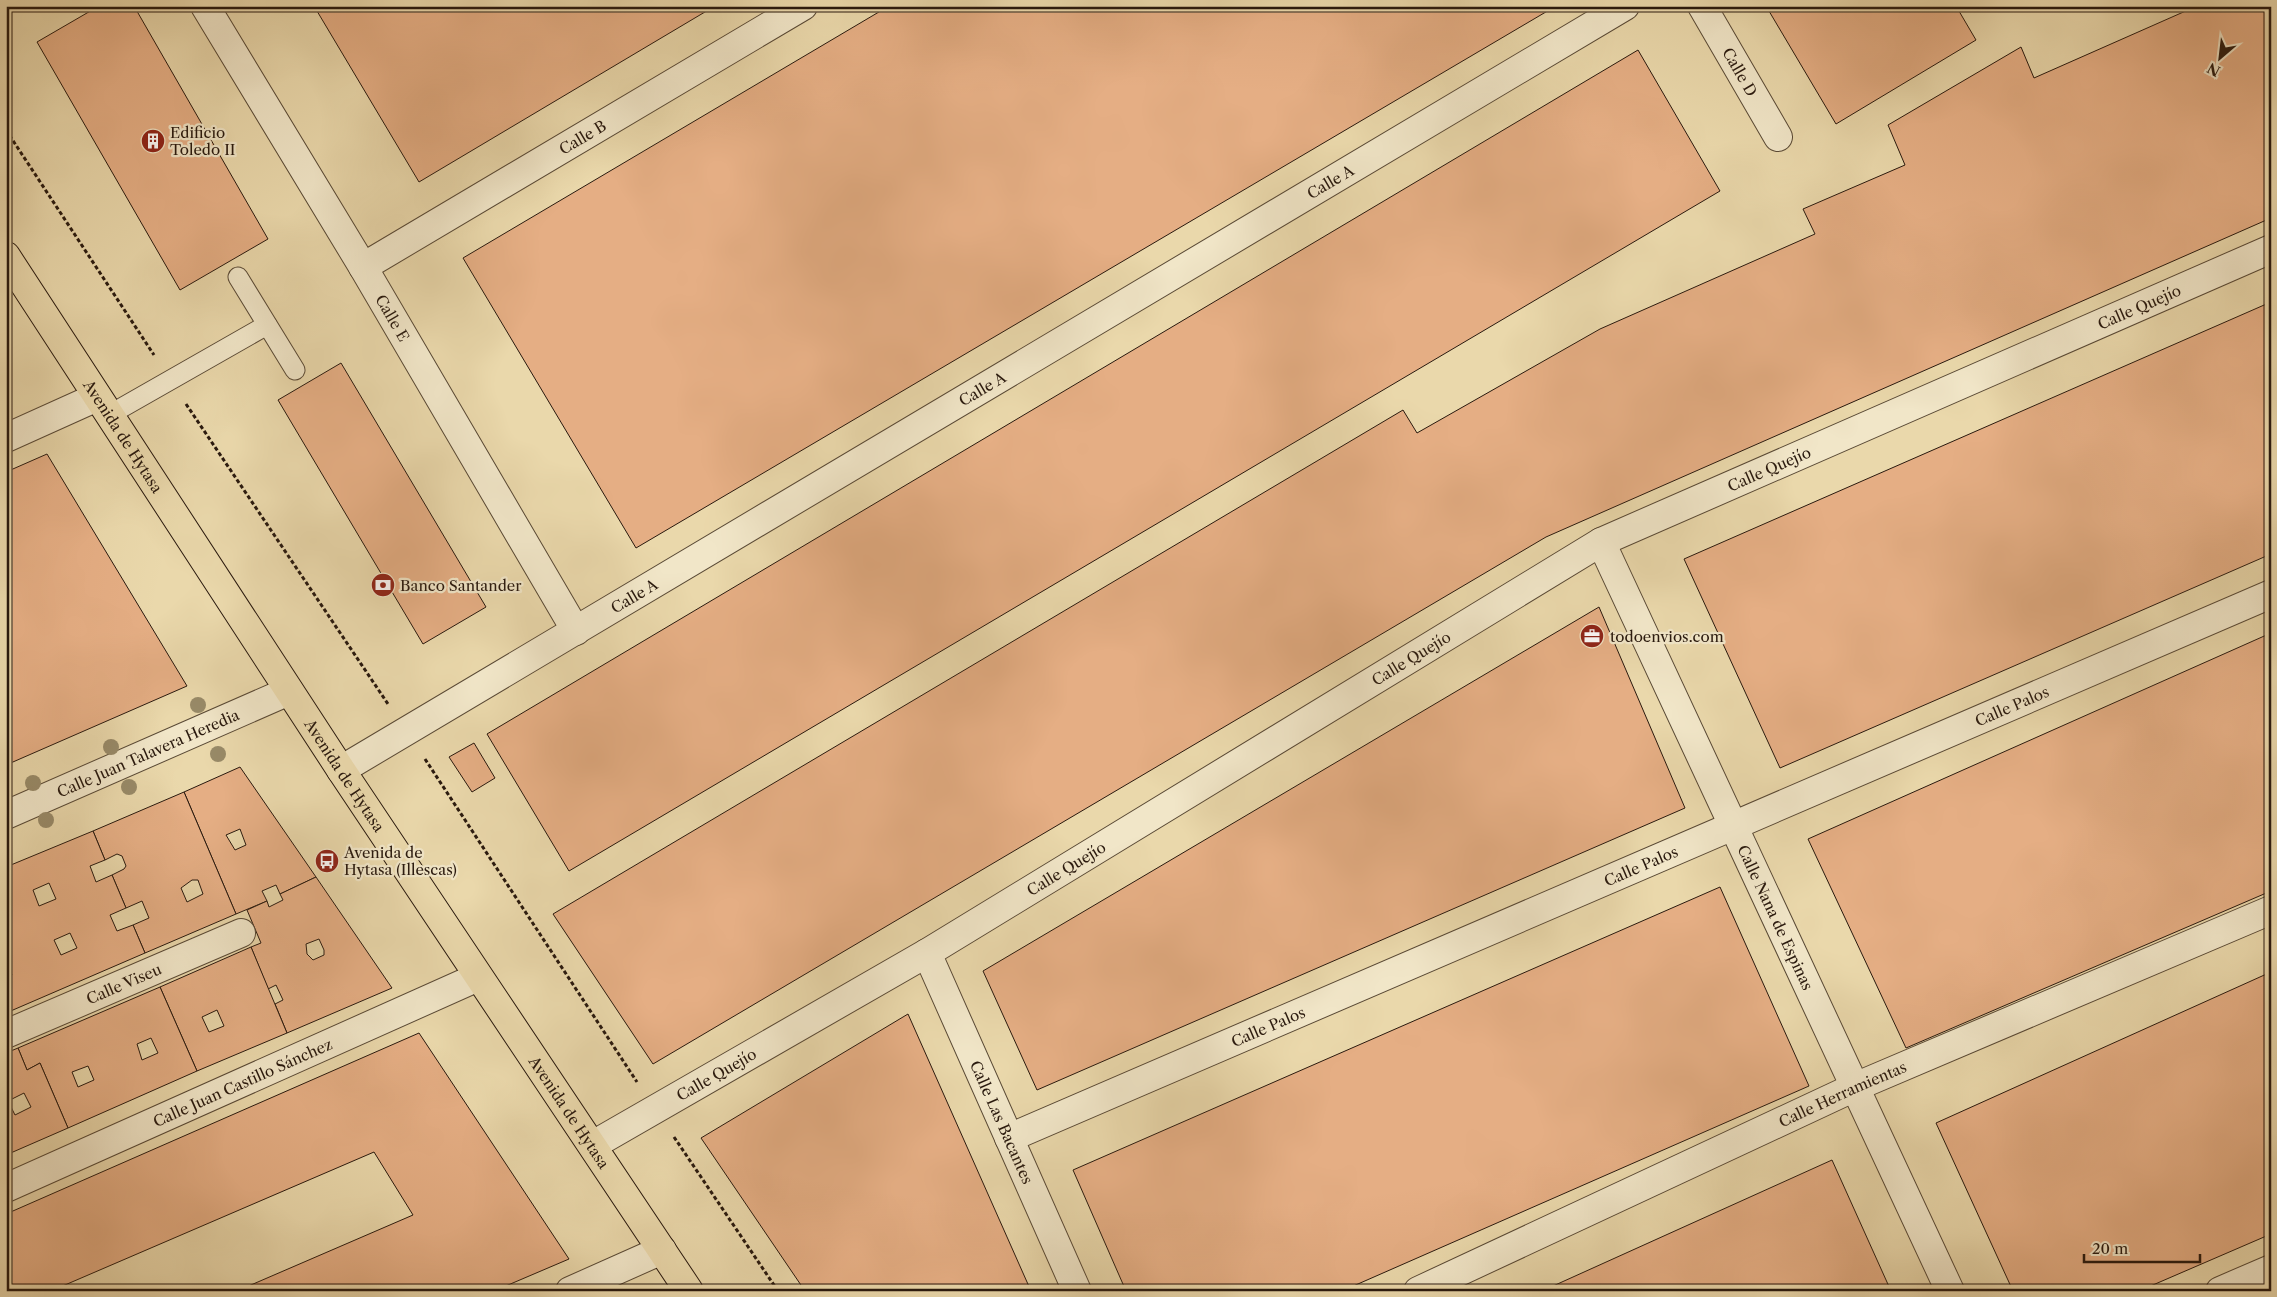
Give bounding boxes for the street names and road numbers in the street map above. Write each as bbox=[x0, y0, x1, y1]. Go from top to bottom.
street label: Calle D bbox=[1719, 44, 1762, 99]
street label: Calle B bbox=[555, 116, 609, 158]
street label: Calle A bbox=[1303, 160, 1358, 203]
street label: Calle Quejío bbox=[2095, 280, 2184, 333]
street label: Calle E bbox=[372, 291, 414, 345]
street label: Calle A bbox=[955, 367, 1010, 410]
street label: Avenida de Hytasa bbox=[79, 375, 167, 496]
street label: Calle Quejío bbox=[1724, 442, 1814, 495]
street label: Calle A bbox=[607, 574, 662, 617]
street label: Calle Quejío bbox=[1368, 627, 1454, 689]
street label: Calle Palos bbox=[1972, 681, 2052, 730]
street label: Calle Juan Talavera Heredia bbox=[54, 705, 242, 801]
street label: Avenida de Hytasa bbox=[300, 714, 389, 835]
street label: Calle Quejío bbox=[1023, 837, 1109, 900]
street label: Calle Palos bbox=[1601, 841, 1681, 890]
street label: Calle Nana de Espinas bbox=[1734, 842, 1818, 993]
street label: Calle Viseu bbox=[83, 959, 164, 1008]
street label: Calle Palos bbox=[1228, 1002, 1308, 1051]
street label: Calle Juan Castillo Sánchez bbox=[150, 1034, 335, 1131]
street label: Calle Quejío bbox=[673, 1044, 759, 1105]
street label: Avenida de Hytasa bbox=[525, 1051, 614, 1172]
street label: Calle Las Bacantes bbox=[966, 1057, 1038, 1187]
street label: Calle Herramientas bbox=[1775, 1057, 1909, 1131]

